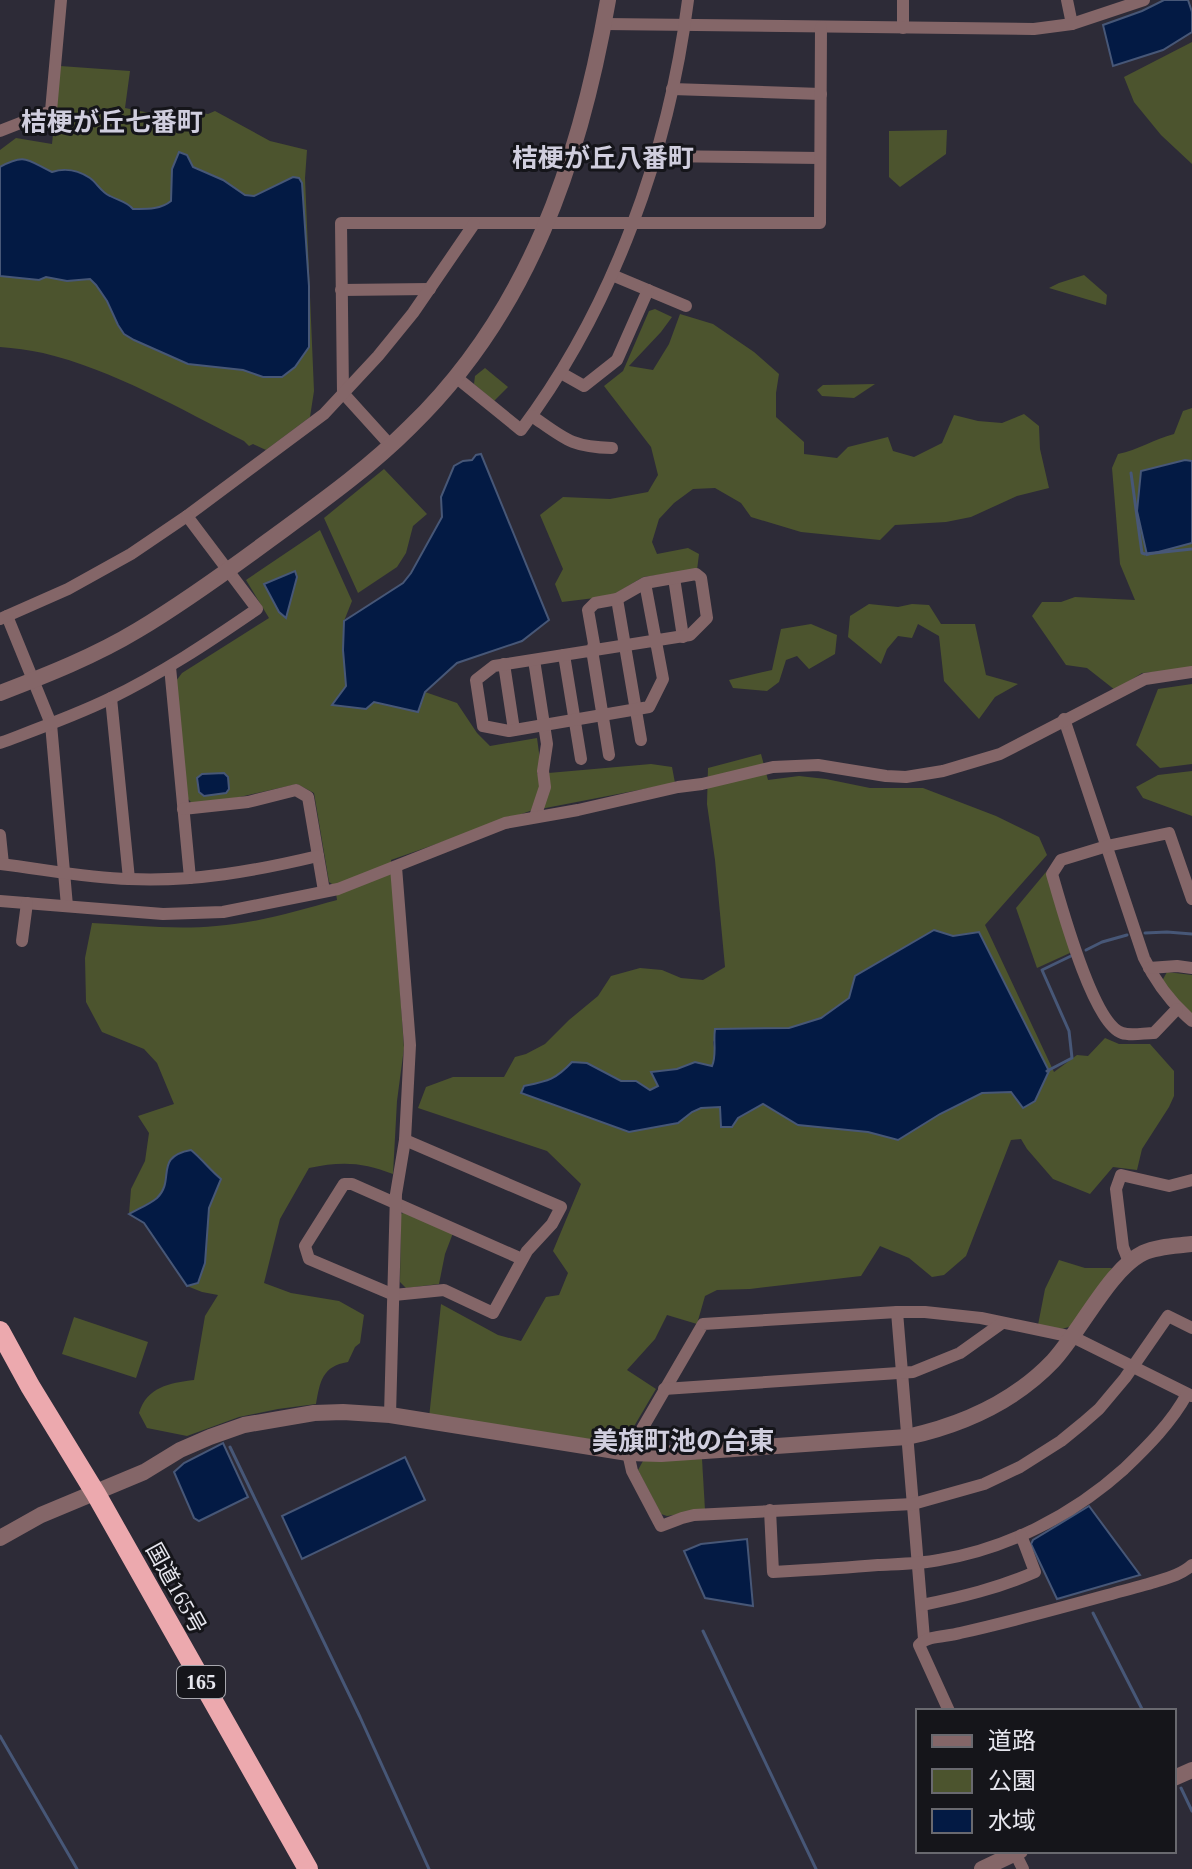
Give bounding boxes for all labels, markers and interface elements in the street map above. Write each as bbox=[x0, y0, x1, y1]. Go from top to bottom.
district label: 桔梗が丘七番町 bbox=[21, 108, 203, 137]
district label: 桔梗が丘八番町 bbox=[512, 144, 694, 173]
district label: 美旗町池の台東 bbox=[592, 1427, 774, 1456]
street label: 国道165号 bbox=[141, 1539, 211, 1637]
road number: 165 bbox=[177, 1666, 225, 1698]
legend bbox=[916, 1709, 1176, 1853]
text: 道路 bbox=[988, 1728, 1036, 1754]
text: 公園 bbox=[988, 1768, 1036, 1794]
text: 水域 bbox=[988, 1808, 1036, 1834]

